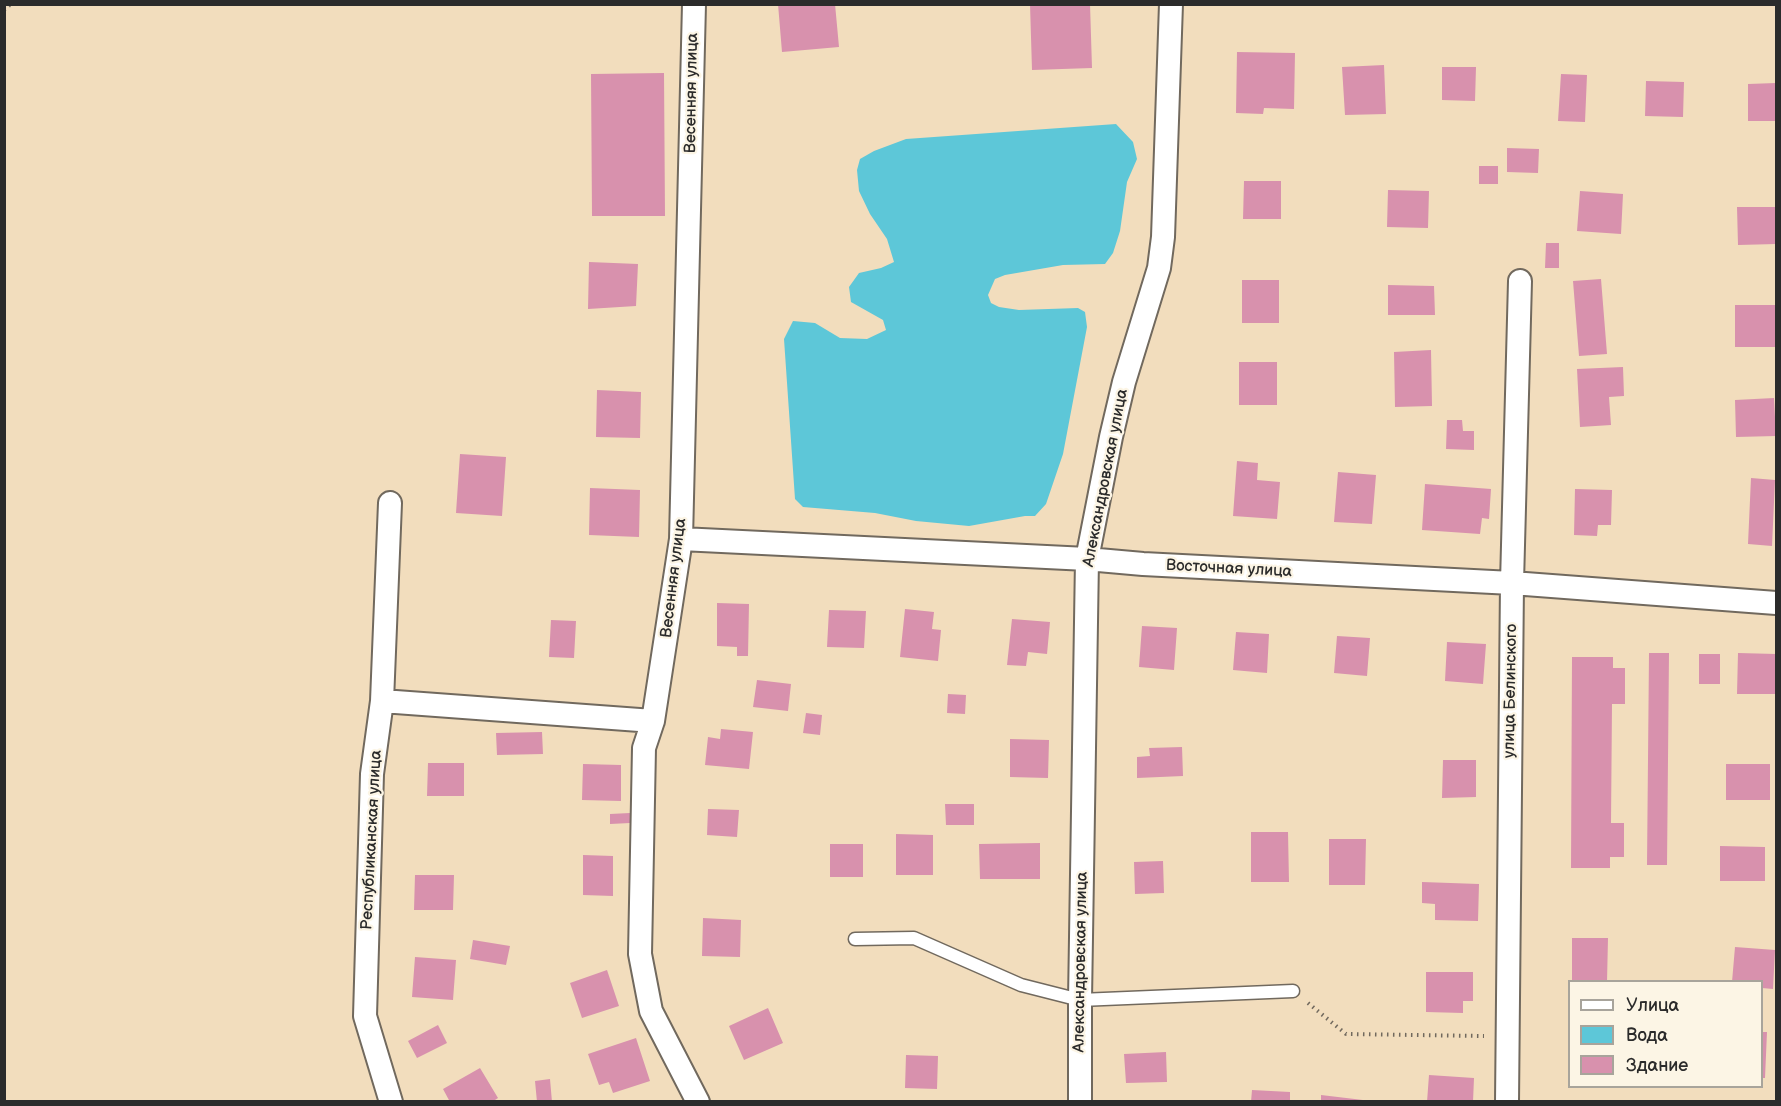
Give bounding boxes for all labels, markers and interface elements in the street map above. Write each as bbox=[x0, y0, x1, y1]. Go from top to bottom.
street label: Весенняя улица bbox=[681, 33, 703, 153]
street label: Александровская улица bbox=[1079, 387, 1133, 569]
street label: Весенняя улица bbox=[657, 517, 691, 639]
street label: Восточная улица bbox=[1166, 556, 1292, 582]
street label: улица Белинского bbox=[1500, 624, 1522, 758]
street label: Республиканская улица bbox=[358, 750, 386, 930]
street label: Александровская улица bbox=[1070, 871, 1092, 1053]
legend bbox=[1568, 980, 1763, 1088]
text: Улица bbox=[1626, 995, 1679, 1016]
text: Вода bbox=[1626, 1025, 1668, 1046]
text: Здание bbox=[1626, 1055, 1688, 1076]

